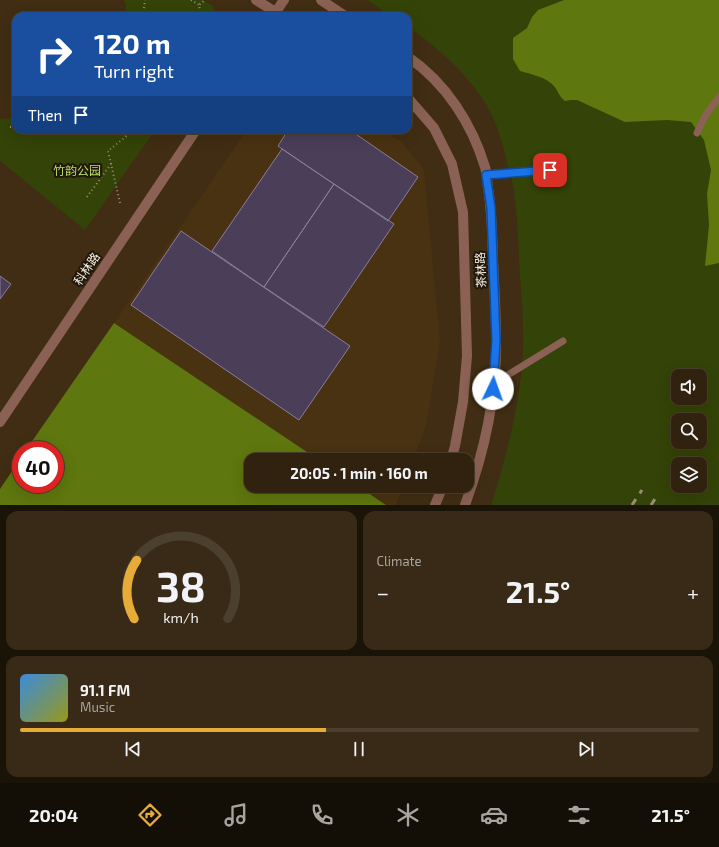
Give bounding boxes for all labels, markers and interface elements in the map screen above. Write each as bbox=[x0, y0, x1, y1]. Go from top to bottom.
text: 120 m bbox=[94, 26, 171, 60]
icon: right bbox=[28, 28, 80, 80]
text: Turn right bbox=[94, 60, 174, 82]
icon: arrive bbox=[70, 104, 92, 126]
text: Then bbox=[28, 106, 62, 124]
pin bbox=[533, 153, 567, 187]
icon: arrive bbox=[539, 159, 561, 181]
park label: 竹韵公园 bbox=[53, 163, 101, 177]
street label: 科林路 bbox=[70, 250, 102, 287]
street label: 茶林路 bbox=[472, 252, 488, 288]
position arrow bbox=[472, 368, 514, 410]
map controls bbox=[671, 369, 707, 493]
button: sound bbox=[671, 369, 707, 405]
button: search bbox=[671, 413, 707, 449]
speed limit sign: 40 bbox=[12, 441, 64, 493]
button: layers bbox=[671, 457, 707, 493]
text: 20:05 · 1 min · 160 m bbox=[290, 464, 428, 482]
text: Climate bbox=[377, 553, 421, 569]
text: 38 bbox=[156, 559, 206, 609]
text: 21.5° bbox=[506, 573, 570, 609]
text: − bbox=[377, 579, 389, 605]
text: + bbox=[687, 579, 699, 605]
text: km/h bbox=[164, 608, 199, 625]
text: 91.1 FM bbox=[80, 681, 130, 699]
text: Music bbox=[80, 699, 115, 715]
icon: previous bbox=[122, 738, 144, 760]
icon: pause bbox=[348, 738, 370, 760]
icon: next bbox=[575, 738, 597, 760]
icon: directions bbox=[136, 801, 164, 829]
icon: music bbox=[222, 801, 250, 829]
icon: phone bbox=[308, 801, 336, 829]
icon: climate bbox=[394, 801, 422, 829]
icon: car bbox=[480, 801, 508, 829]
icon: filters bbox=[565, 801, 593, 829]
text: 20:04 bbox=[29, 804, 78, 826]
text: 21.5° bbox=[651, 804, 690, 826]

